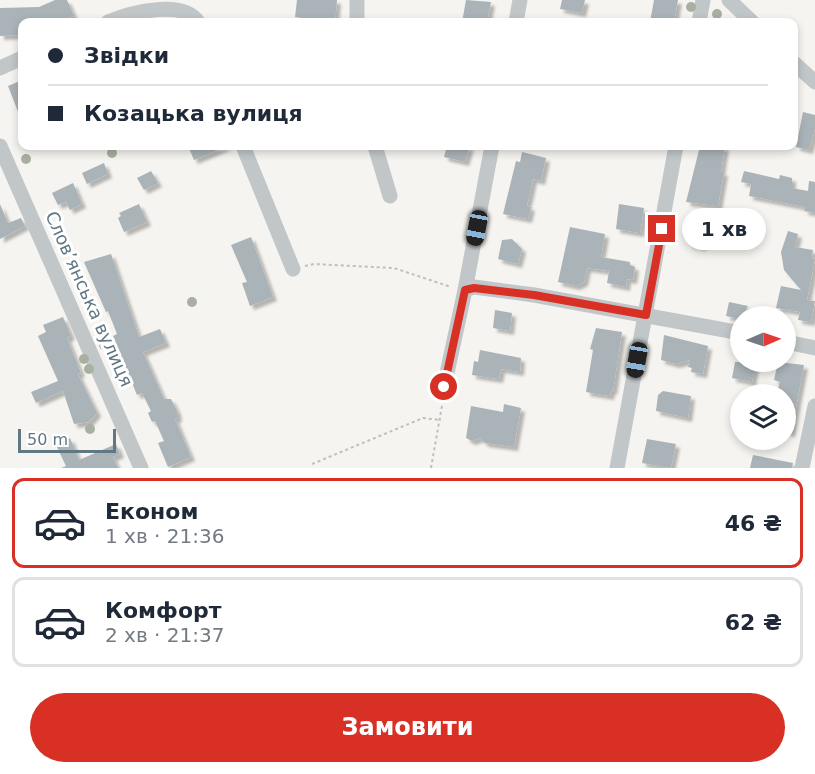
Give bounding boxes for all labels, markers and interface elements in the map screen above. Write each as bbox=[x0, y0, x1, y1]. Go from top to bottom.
text: Звідки bbox=[84, 43, 169, 68]
text: Козацька вулиця bbox=[84, 101, 303, 126]
street label: Словʼянська вулиця bbox=[41, 208, 138, 390]
callout: 1 хв bbox=[683, 208, 767, 250]
car bbox=[465, 209, 489, 247]
route end bbox=[648, 215, 675, 242]
text: 1 хв bbox=[701, 217, 747, 241]
north arrow bbox=[730, 306, 796, 372]
map controls bbox=[730, 306, 796, 450]
car bbox=[625, 341, 649, 379]
route start bbox=[430, 373, 457, 400]
button: layers bbox=[730, 384, 796, 450]
scale bar bbox=[18, 426, 116, 454]
text: 50 m bbox=[27, 430, 68, 449]
icon: car bbox=[33, 496, 87, 550]
text: Економ bbox=[105, 499, 198, 524]
text: 46 ₴ bbox=[725, 511, 782, 536]
text: 1 хв · 21:36 bbox=[105, 524, 224, 548]
icon: car bbox=[33, 595, 87, 649]
text: Комфорт bbox=[105, 598, 222, 623]
text: 62 ₴ bbox=[725, 610, 782, 635]
text: 2 хв · 21:37 bbox=[105, 623, 224, 647]
button: Замовити bbox=[30, 693, 785, 762]

